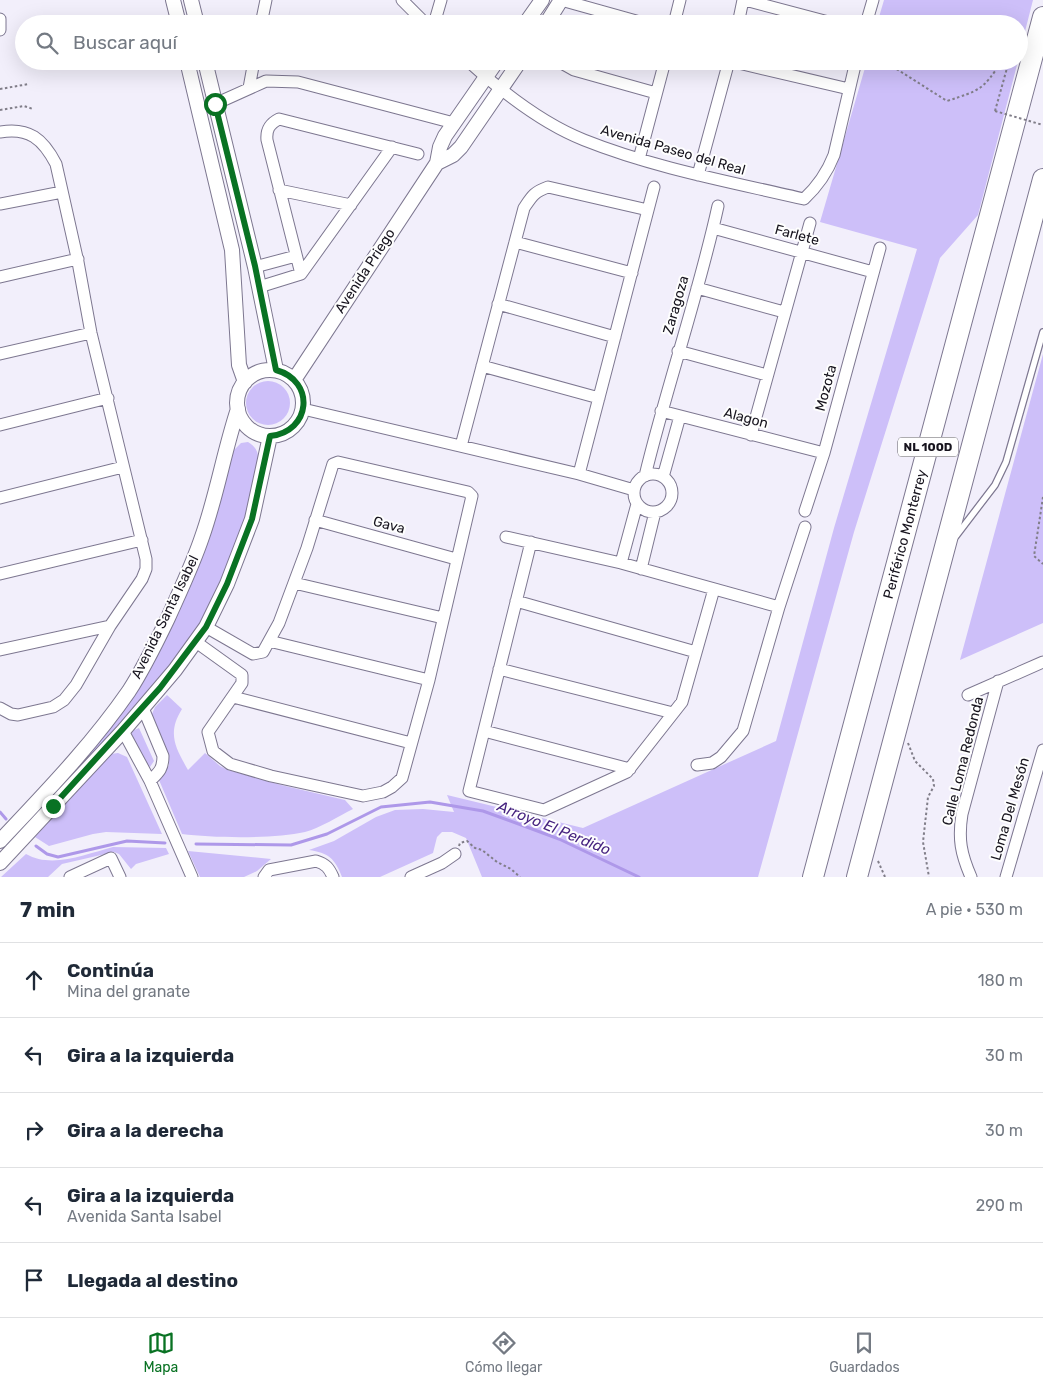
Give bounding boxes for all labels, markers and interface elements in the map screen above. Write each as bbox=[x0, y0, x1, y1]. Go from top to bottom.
search box bbox=[15, 15, 1028, 70]
icon: search bbox=[33, 29, 61, 57]
text: Buscar aquí bbox=[73, 31, 177, 54]
route start bbox=[204, 93, 227, 116]
street label: Avenida Paseo del Real bbox=[599, 121, 747, 179]
street label: Farlete bbox=[773, 221, 821, 249]
street label: Avenida Priego bbox=[331, 225, 399, 317]
street label: Zaragoza bbox=[660, 274, 692, 336]
street label: Mozota bbox=[812, 363, 840, 413]
street label: Alagon bbox=[722, 404, 770, 432]
road number: NL 100D bbox=[898, 438, 958, 457]
street label: Periférico Monterrey bbox=[879, 467, 930, 601]
street label: Gava bbox=[371, 513, 407, 537]
street label: Avenida Santa Isabel bbox=[128, 552, 202, 682]
street label: Calle Loma Redonda bbox=[939, 695, 987, 827]
street label: Loma Del Mesón bbox=[987, 756, 1033, 862]
route end bbox=[42, 795, 65, 818]
water label: Arroyo El Perdido bbox=[494, 797, 613, 859]
text: 7 min bbox=[20, 897, 75, 922]
text: A pie · 530 m bbox=[926, 900, 1023, 919]
text: Continúa bbox=[67, 959, 154, 982]
icon: ahead bbox=[20, 966, 48, 994]
text: 180 m bbox=[978, 971, 1023, 990]
text: Mina del granate bbox=[67, 982, 190, 1001]
icon: left bbox=[20, 1041, 48, 1069]
text: Gira a la izquierda bbox=[67, 1044, 234, 1067]
text: 30 m bbox=[985, 1046, 1023, 1065]
icon: right bbox=[20, 1116, 48, 1144]
text: Gira a la derecha bbox=[67, 1119, 224, 1142]
text: 30 m bbox=[985, 1121, 1023, 1140]
text: Gira a la izquierda bbox=[67, 1184, 234, 1207]
icon: left bbox=[20, 1191, 48, 1219]
text: 290 m bbox=[976, 1196, 1023, 1215]
text: Avenida Santa Isabel bbox=[67, 1207, 222, 1226]
icon: arrive bbox=[20, 1266, 48, 1294]
text: Llegada al destino bbox=[67, 1269, 238, 1292]
tab: Mapa bbox=[143, 1329, 178, 1376]
tab: Cómo llegar bbox=[465, 1329, 542, 1376]
tab: Guardados bbox=[829, 1329, 900, 1376]

